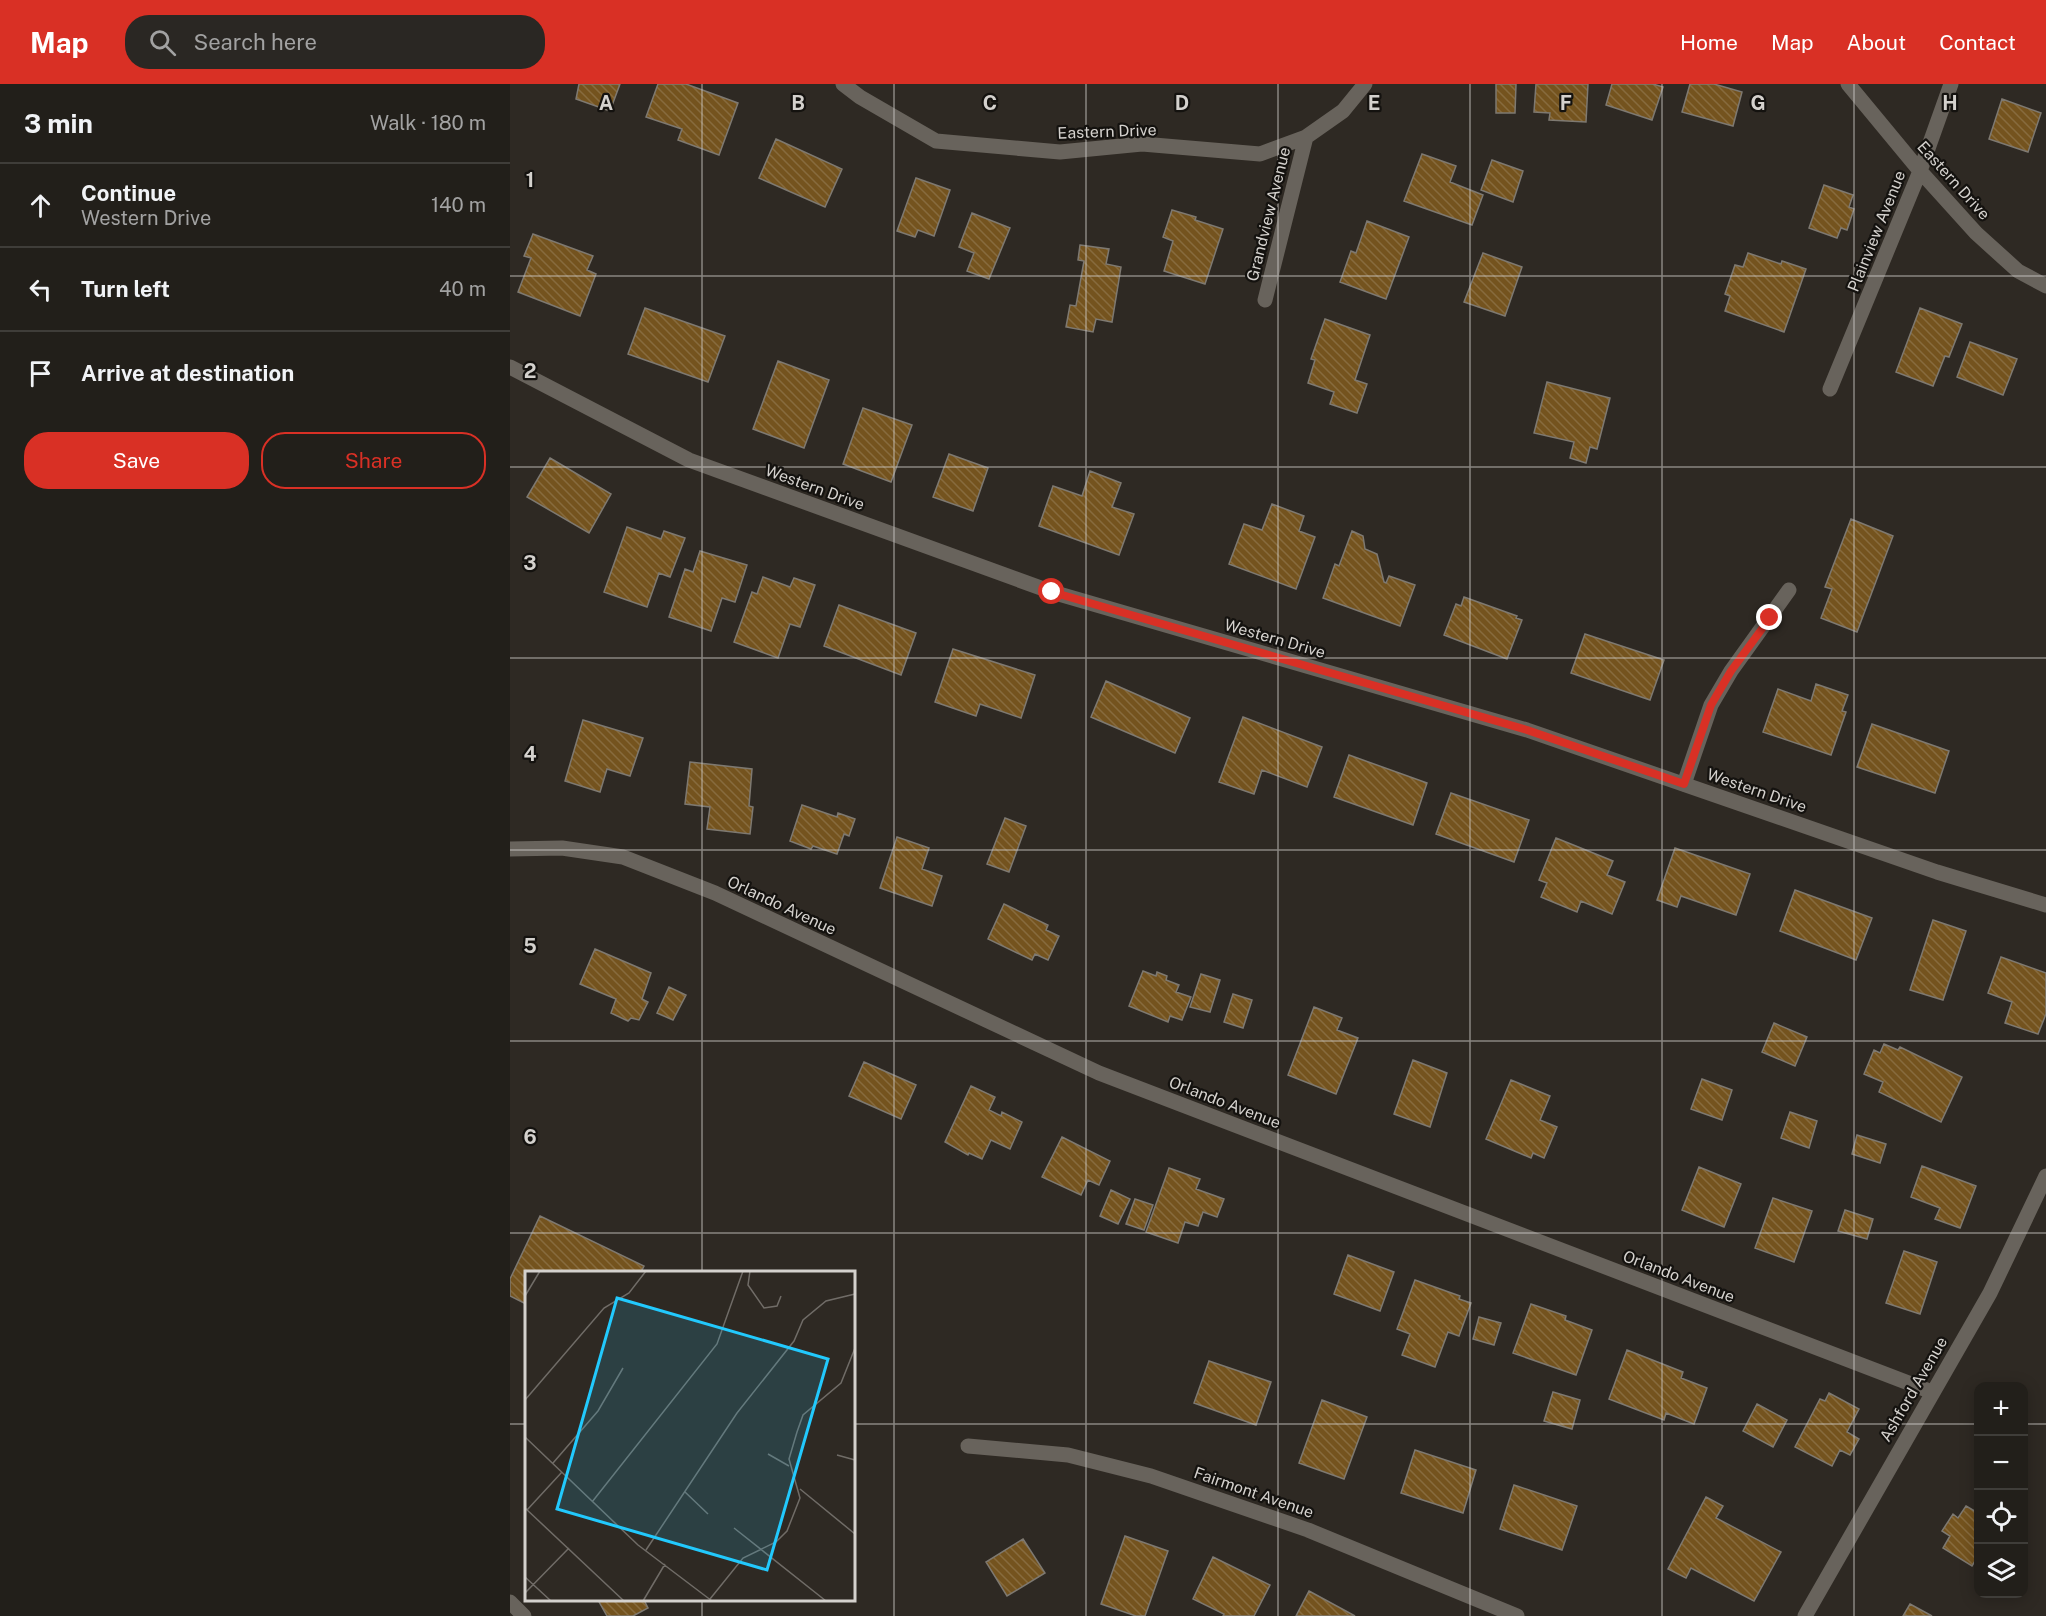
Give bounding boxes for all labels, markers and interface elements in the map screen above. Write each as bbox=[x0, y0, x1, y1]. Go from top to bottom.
search box bbox=[125, 15, 545, 69]
text: Map bbox=[30, 26, 89, 59]
icon: search bbox=[146, 26, 179, 59]
text: Search here bbox=[194, 29, 317, 55]
text: Home bbox=[1680, 30, 1738, 55]
text: Map bbox=[1771, 30, 1814, 55]
text: About bbox=[1847, 30, 1906, 55]
text: Contact bbox=[1939, 30, 2016, 55]
text: A bbox=[599, 91, 613, 115]
text: B bbox=[791, 91, 805, 115]
text: C bbox=[983, 91, 997, 115]
text: D bbox=[1175, 91, 1189, 115]
text: E bbox=[1368, 91, 1380, 115]
text: F bbox=[1560, 91, 1572, 115]
text: G bbox=[1750, 91, 1766, 115]
text: H bbox=[1942, 91, 1958, 115]
text: 3 min bbox=[24, 108, 93, 139]
text: Walk · 180 m bbox=[370, 111, 486, 135]
street label: Eastern Drive bbox=[1057, 120, 1157, 143]
street label: Eastern Drive bbox=[1913, 137, 1994, 224]
street label: Grandview Avenue bbox=[1243, 145, 1294, 283]
text: 1 bbox=[526, 168, 534, 192]
street label: Plainview Avenue bbox=[1843, 168, 1909, 295]
text: Continue bbox=[81, 180, 176, 206]
icon: ahead bbox=[24, 189, 57, 222]
text: 140 m bbox=[431, 193, 486, 217]
text: Western Drive bbox=[81, 206, 211, 230]
icon: left bbox=[24, 273, 57, 306]
text: Turn left bbox=[81, 276, 170, 302]
text: 40 m bbox=[439, 277, 486, 301]
icon: arrive bbox=[24, 357, 57, 390]
text: 2 bbox=[524, 359, 536, 383]
text: Arrive at destination bbox=[81, 360, 294, 386]
button: Save bbox=[24, 432, 249, 489]
button: Share bbox=[261, 432, 486, 489]
street label: Western Drive bbox=[763, 461, 867, 514]
text: 3 bbox=[523, 551, 537, 575]
route start bbox=[1038, 578, 1064, 604]
route end bbox=[1756, 604, 1782, 630]
street label: Western Drive bbox=[1222, 615, 1328, 662]
text: 4 bbox=[523, 742, 537, 766]
street label: Western Drive bbox=[1704, 765, 1809, 816]
street label: Orlando Avenue bbox=[724, 872, 839, 939]
text: 5 bbox=[523, 934, 537, 958]
street label: Orlando Avenue bbox=[1166, 1072, 1283, 1132]
text: 6 bbox=[523, 1125, 537, 1149]
street label: Orlando Avenue bbox=[1620, 1246, 1737, 1306]
inset map bbox=[525, 1271, 855, 1601]
street label: Ashford Avenue bbox=[1876, 1333, 1951, 1445]
map controls bbox=[1974, 1382, 2028, 1598]
button: + bbox=[1974, 1382, 2028, 1436]
button: − bbox=[1974, 1436, 2028, 1490]
street label: Fairmont Avenue bbox=[1191, 1463, 1316, 1522]
button: locate bbox=[1974, 1490, 2028, 1544]
button: layers bbox=[1974, 1544, 2028, 1598]

